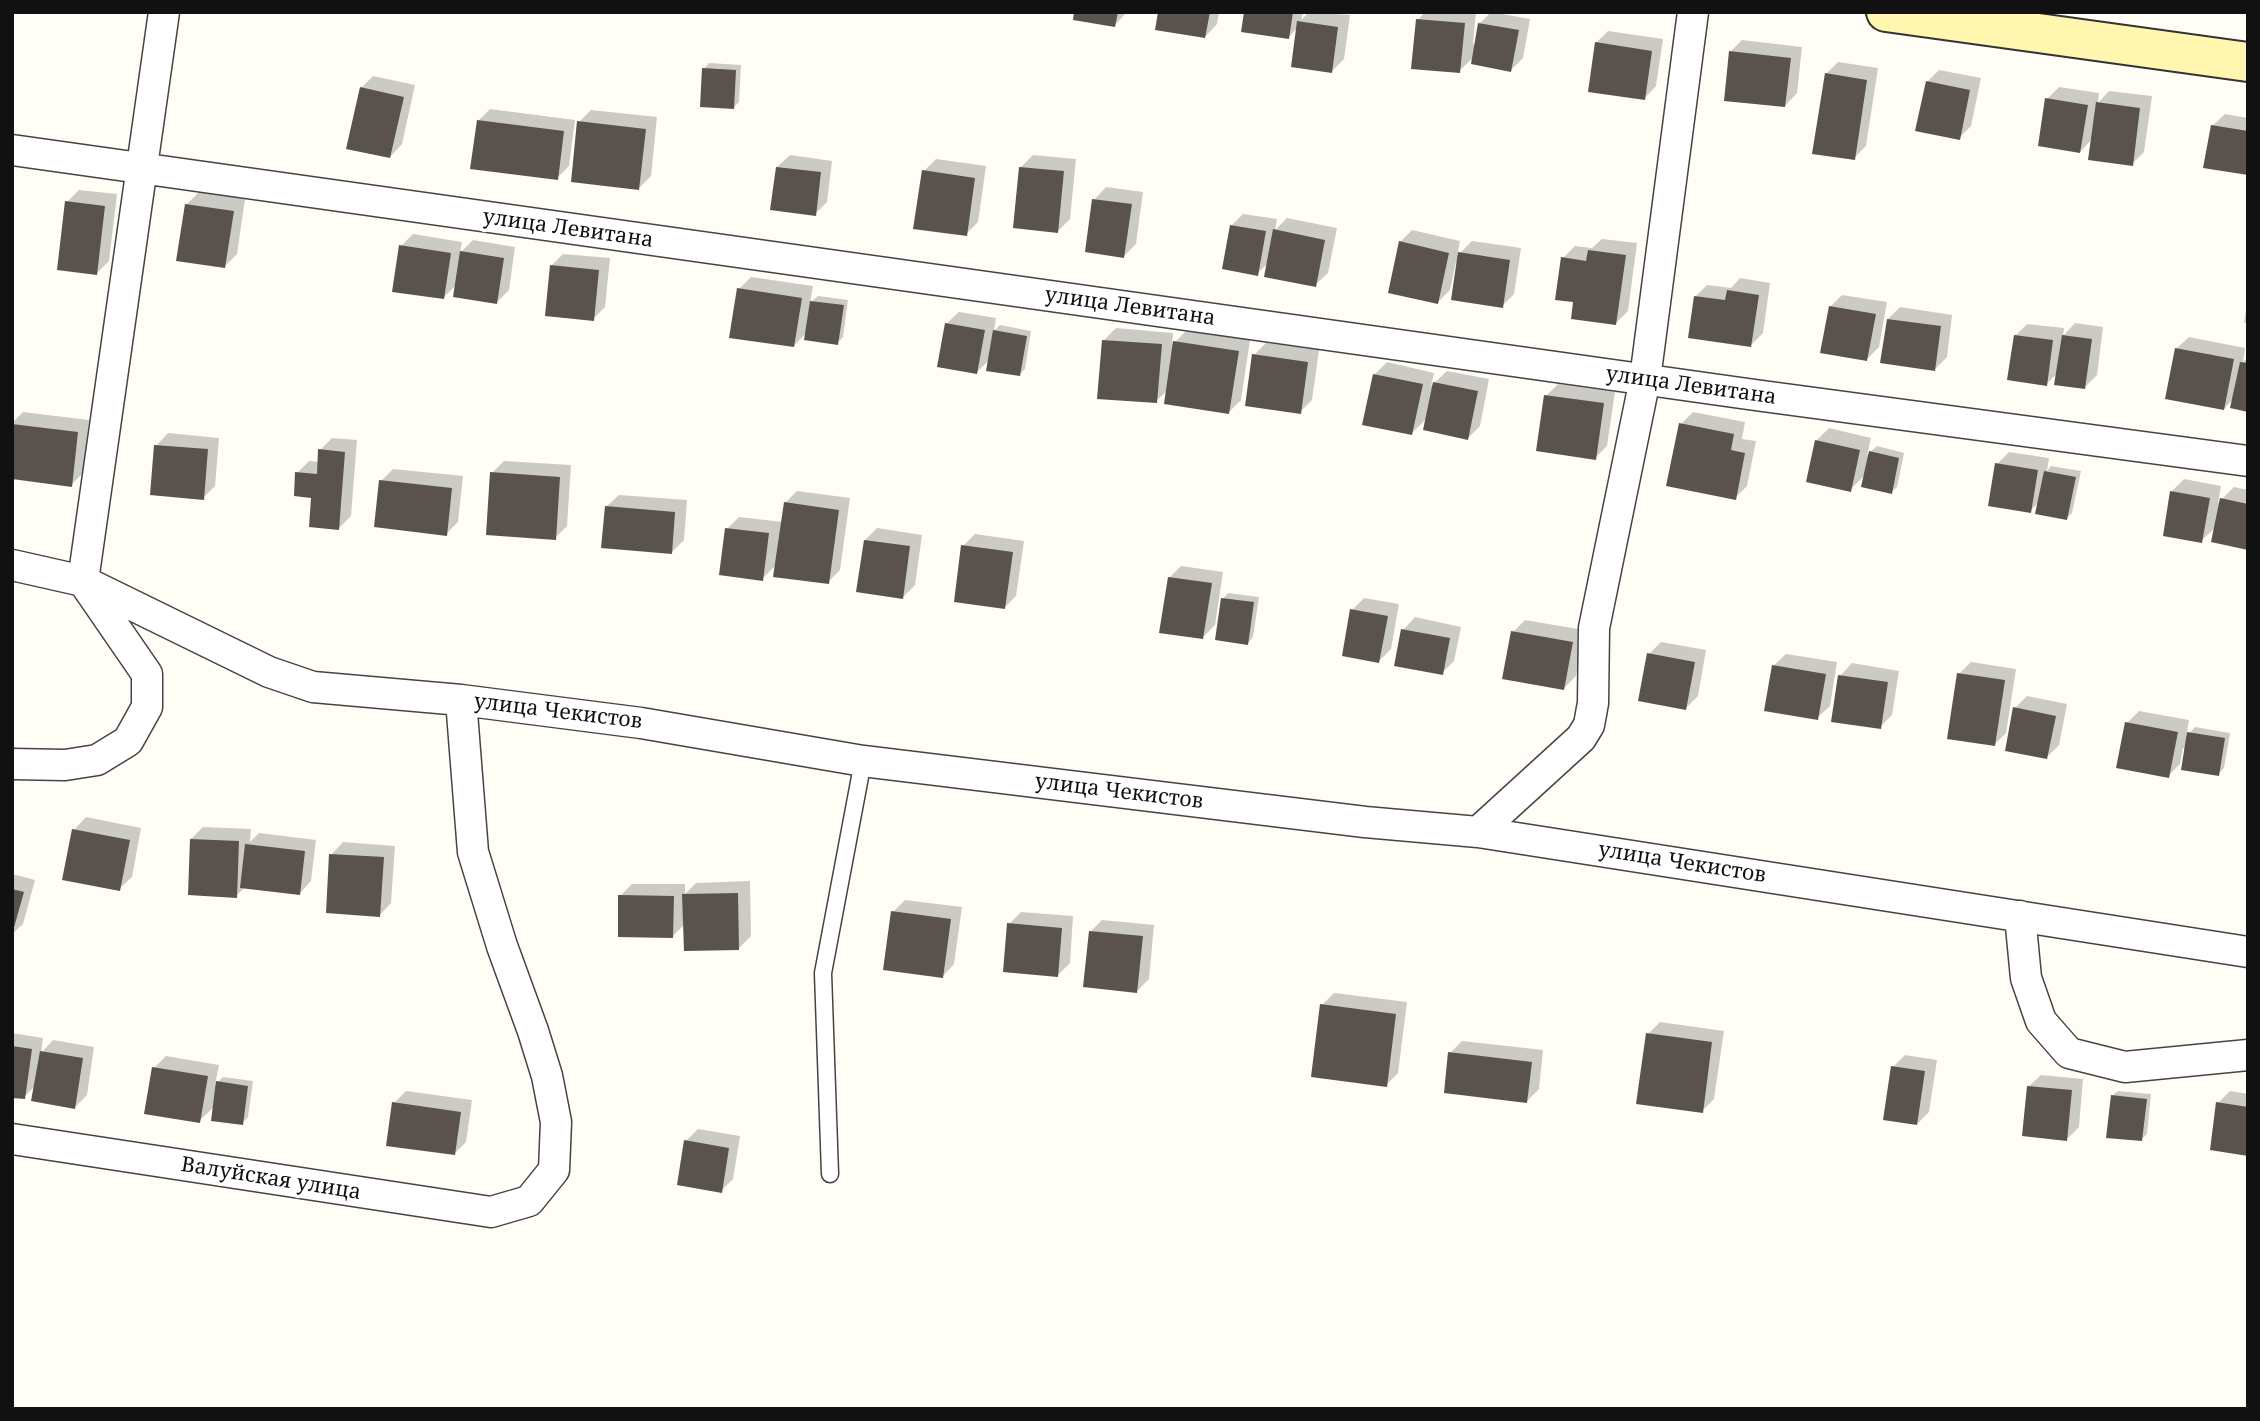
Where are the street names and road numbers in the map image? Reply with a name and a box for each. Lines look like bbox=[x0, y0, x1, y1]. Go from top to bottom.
street label: улица Левитана bbox=[481, 205, 655, 253]
street label: улица Левитана bbox=[1043, 283, 1217, 331]
street label: улица Левитана bbox=[1604, 362, 1778, 410]
street label: улица Чекистов bbox=[472, 689, 644, 735]
street label: улица Чекистов bbox=[1033, 769, 1205, 815]
street label: улица Чекистов bbox=[1596, 837, 1768, 889]
street label: Валуйская улица bbox=[179, 1152, 363, 1206]

